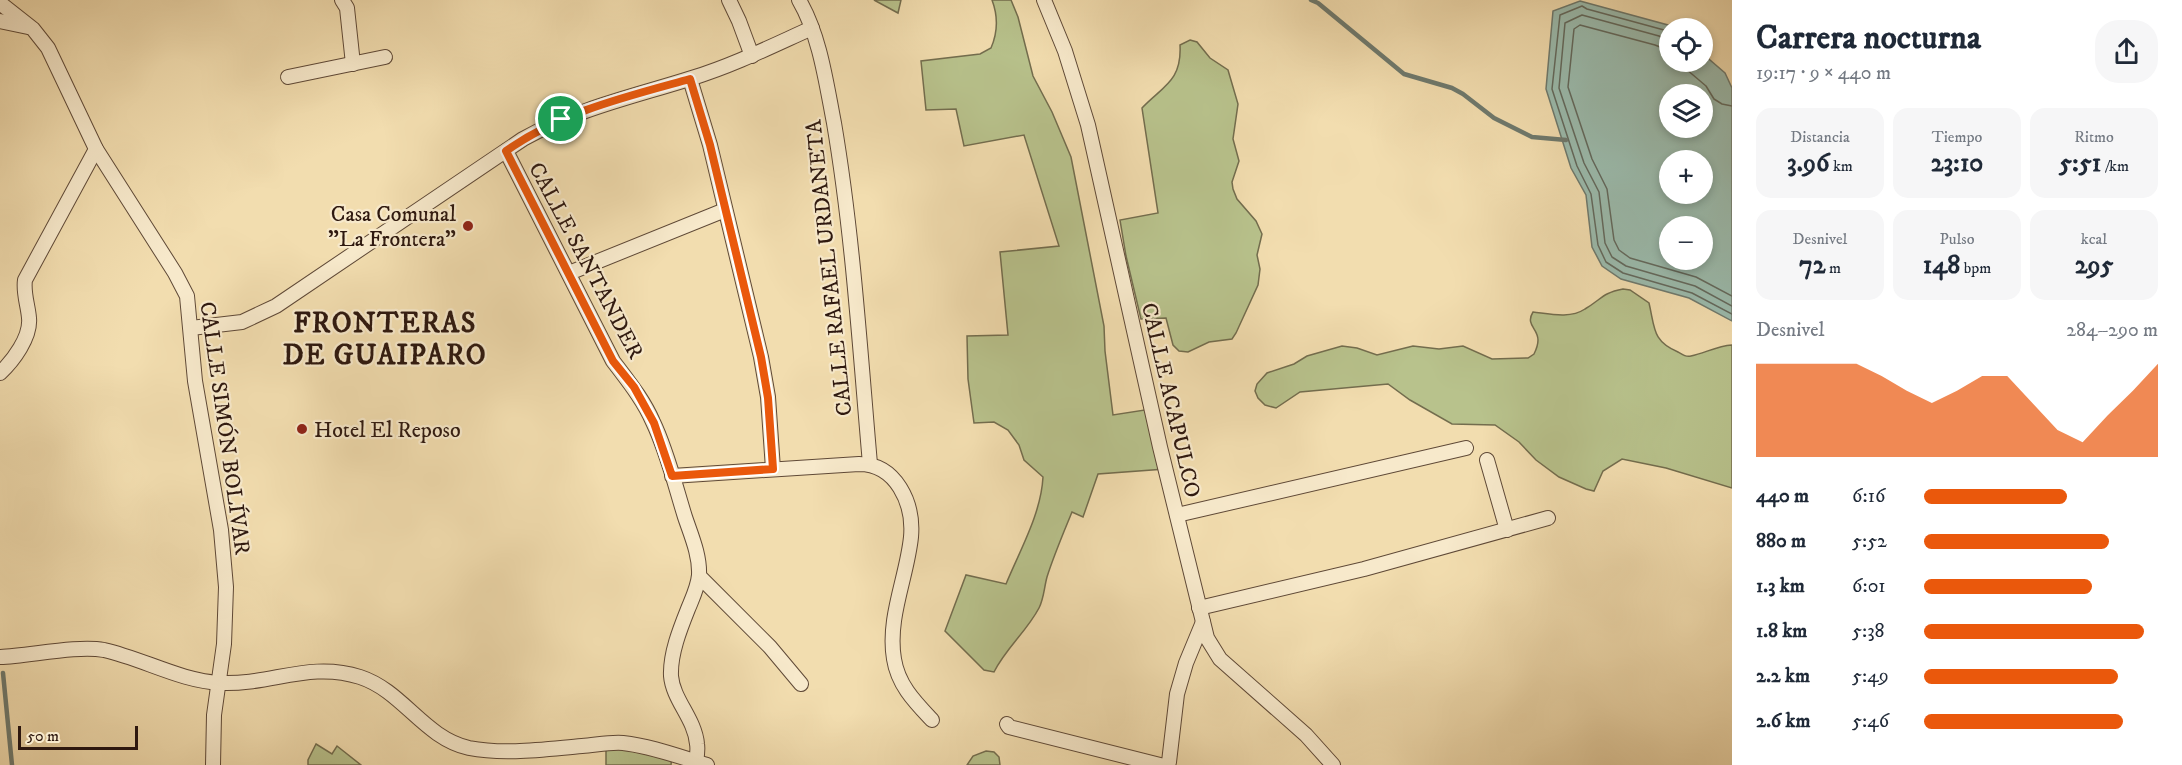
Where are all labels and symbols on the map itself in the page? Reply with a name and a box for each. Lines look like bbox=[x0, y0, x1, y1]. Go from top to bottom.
pin bbox=[535, 93, 586, 144]
street label: CALLE RAFAEL URDANETA bbox=[800, 117, 858, 417]
street label: CALLE SANTANDER bbox=[522, 158, 649, 364]
place label: Casa Comunal "La Frontera" bbox=[328, 201, 456, 253]
marker: Casa Comunal "La Frontera" bbox=[461, 219, 475, 233]
street label: CALLE SIMÓN BOLÍVAR bbox=[193, 300, 257, 557]
street label: CALLE ACAPULCO bbox=[1135, 300, 1206, 500]
district label: FRONTERAS DE GUAIPARO bbox=[283, 306, 487, 373]
place label: Hotel El Reposo bbox=[314, 417, 461, 444]
marker: Hotel El Reposo bbox=[295, 422, 309, 436]
scale bar bbox=[18, 723, 138, 750]

